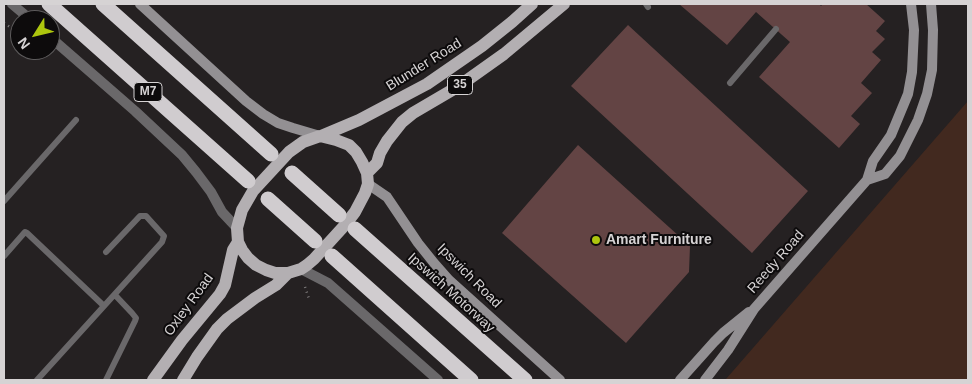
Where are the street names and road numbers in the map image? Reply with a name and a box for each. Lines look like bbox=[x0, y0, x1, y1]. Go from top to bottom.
street label: Blunder Road bbox=[383, 35, 465, 95]
road number: 35 bbox=[448, 76, 472, 94]
road number: M7 bbox=[134, 82, 162, 101]
street label: Reedy Road bbox=[744, 227, 808, 297]
street label: Ipswich Road bbox=[433, 240, 505, 312]
street label: Ipswich Motorway bbox=[404, 250, 498, 336]
street label: Oxley Road bbox=[161, 270, 217, 340]

